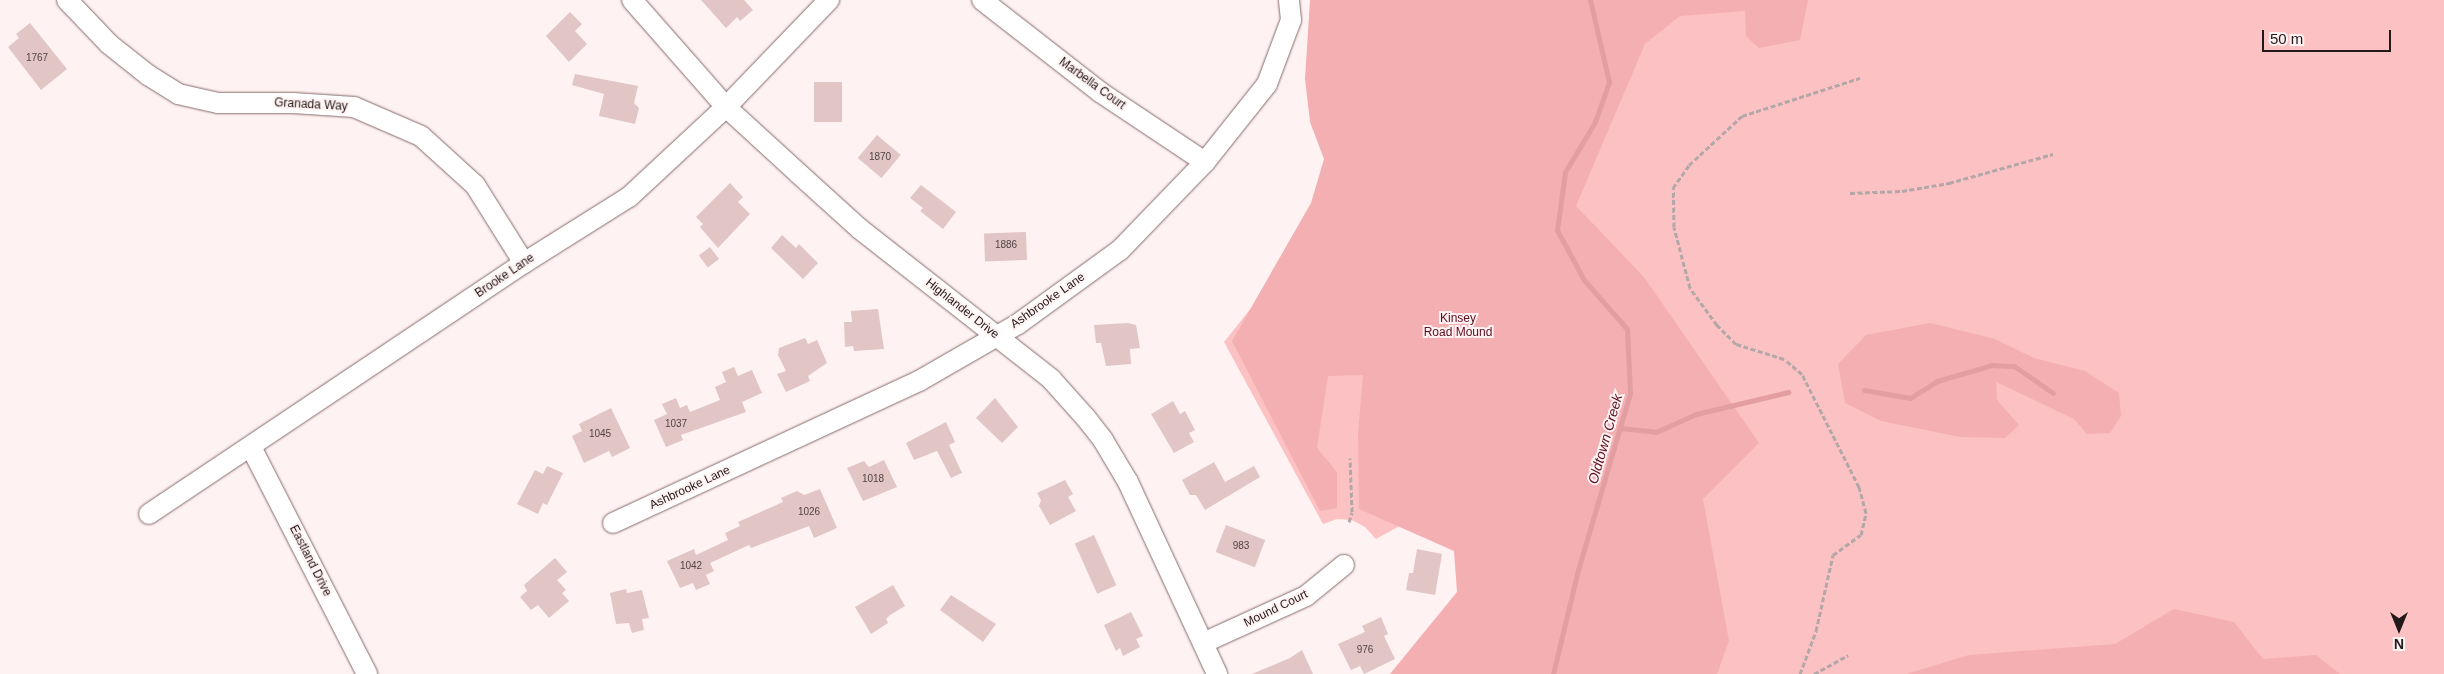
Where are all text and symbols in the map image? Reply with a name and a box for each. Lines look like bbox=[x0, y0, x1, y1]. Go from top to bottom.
scale bar bbox=[2264, 20, 2393, 52]
text: 50 m bbox=[2270, 30, 2303, 47]
house number: 1767 bbox=[26, 52, 48, 64]
street label: Marbella Court bbox=[1056, 55, 1128, 113]
street label: Granada Way bbox=[274, 96, 348, 114]
house number: 1870 bbox=[869, 151, 891, 163]
house number: 1886 bbox=[995, 239, 1017, 251]
street label: Brooke Lane bbox=[473, 251, 537, 301]
street label: Ashbrooke Lane bbox=[1008, 270, 1088, 332]
street label: Highlander Drive bbox=[922, 276, 1002, 342]
park label: Kinsey Road Mound bbox=[1424, 312, 1492, 340]
water label: Oldtown Creek bbox=[1584, 392, 1626, 486]
house number: 1037 bbox=[665, 418, 687, 430]
house number: 1045 bbox=[589, 428, 611, 440]
street label: Ashbrooke Lane bbox=[647, 463, 733, 513]
house number: 1018 bbox=[862, 473, 884, 485]
house number: 1026 bbox=[798, 506, 820, 518]
street label: Eastland Drive bbox=[286, 523, 334, 599]
house number: 983 bbox=[1233, 540, 1249, 552]
house number: 1042 bbox=[680, 560, 702, 572]
street label: Mound Court bbox=[1242, 587, 1310, 631]
north arrow bbox=[2374, 604, 2424, 654]
text: N bbox=[2394, 636, 2404, 652]
house number: 976 bbox=[1357, 644, 1373, 656]

